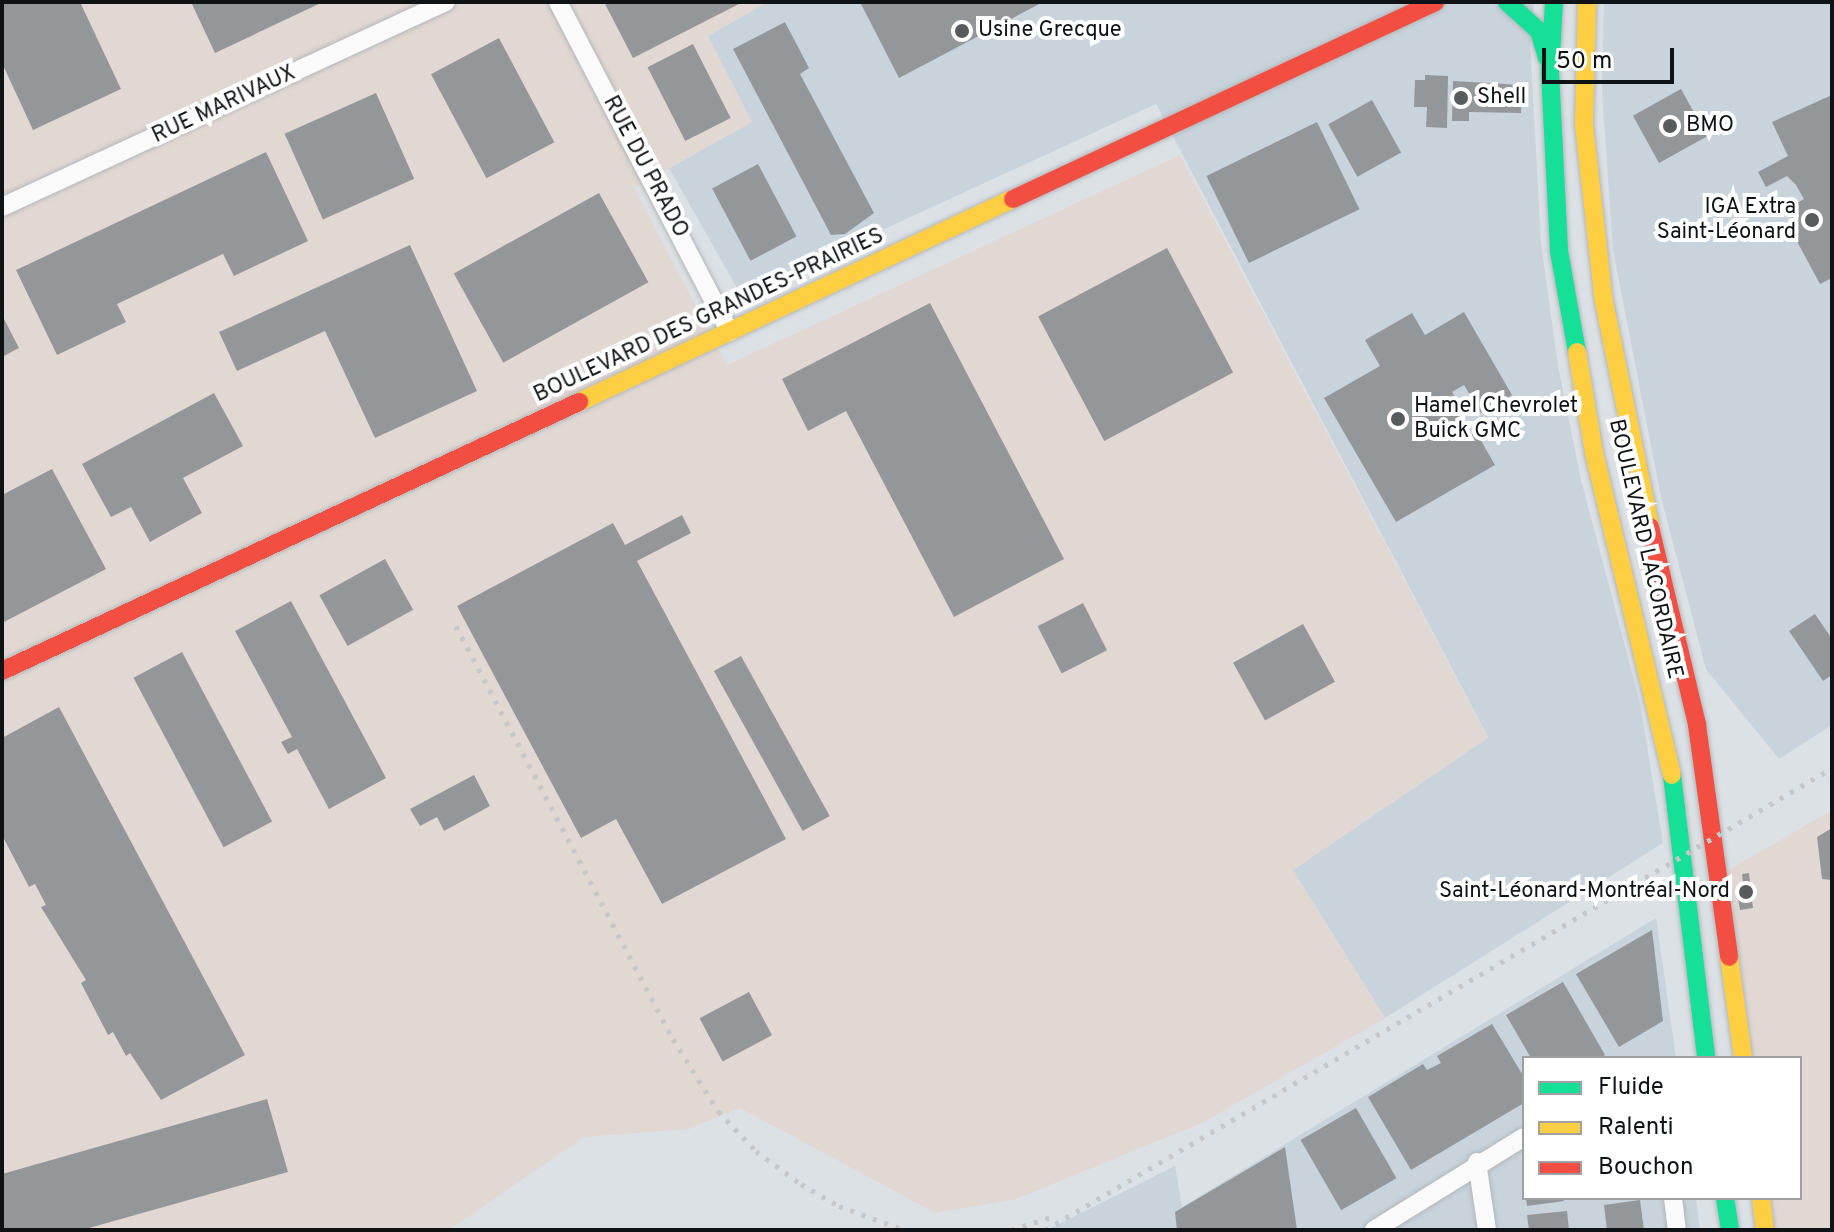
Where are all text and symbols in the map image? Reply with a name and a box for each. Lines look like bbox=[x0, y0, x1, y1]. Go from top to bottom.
place label: Usine Grecque bbox=[978, 18, 1122, 44]
marker: Usine Grecque bbox=[953, 22, 971, 40]
scale bar bbox=[1546, 32, 1678, 82]
text: 50 m bbox=[1556, 47, 1612, 77]
street label: RUE MARIVAUX bbox=[148, 60, 300, 150]
place label: Shell bbox=[1477, 85, 1526, 111]
marker: Shell bbox=[1452, 89, 1470, 107]
street label: RUE DU PRADO bbox=[597, 92, 693, 242]
place label: BMO bbox=[1686, 113, 1734, 139]
marker: BMO bbox=[1661, 117, 1679, 135]
place label: IGA Extra Saint-Léonard bbox=[1657, 194, 1796, 246]
marker: IGA Extra Saint-Léonard bbox=[1803, 211, 1821, 229]
street label: BOULEVARD DES GRANDES-PRAIRIES bbox=[530, 223, 888, 409]
place label: Hamel Chevrolet Buick GMC bbox=[1414, 393, 1578, 444]
marker: Hamel Chevrolet Buick GMC bbox=[1389, 410, 1407, 428]
street label: BOULEVARD LACORDAIRE bbox=[1602, 416, 1688, 682]
place label: Saint-Léonard-Montréal-Nord bbox=[1439, 879, 1730, 905]
marker: Saint-Léonard-Montréal-Nord bbox=[1737, 883, 1755, 901]
legend bbox=[1522, 1056, 1802, 1200]
text: Fluide bbox=[1598, 1073, 1664, 1103]
text: Ralenti bbox=[1598, 1113, 1674, 1143]
text: Bouchon bbox=[1598, 1153, 1693, 1183]

